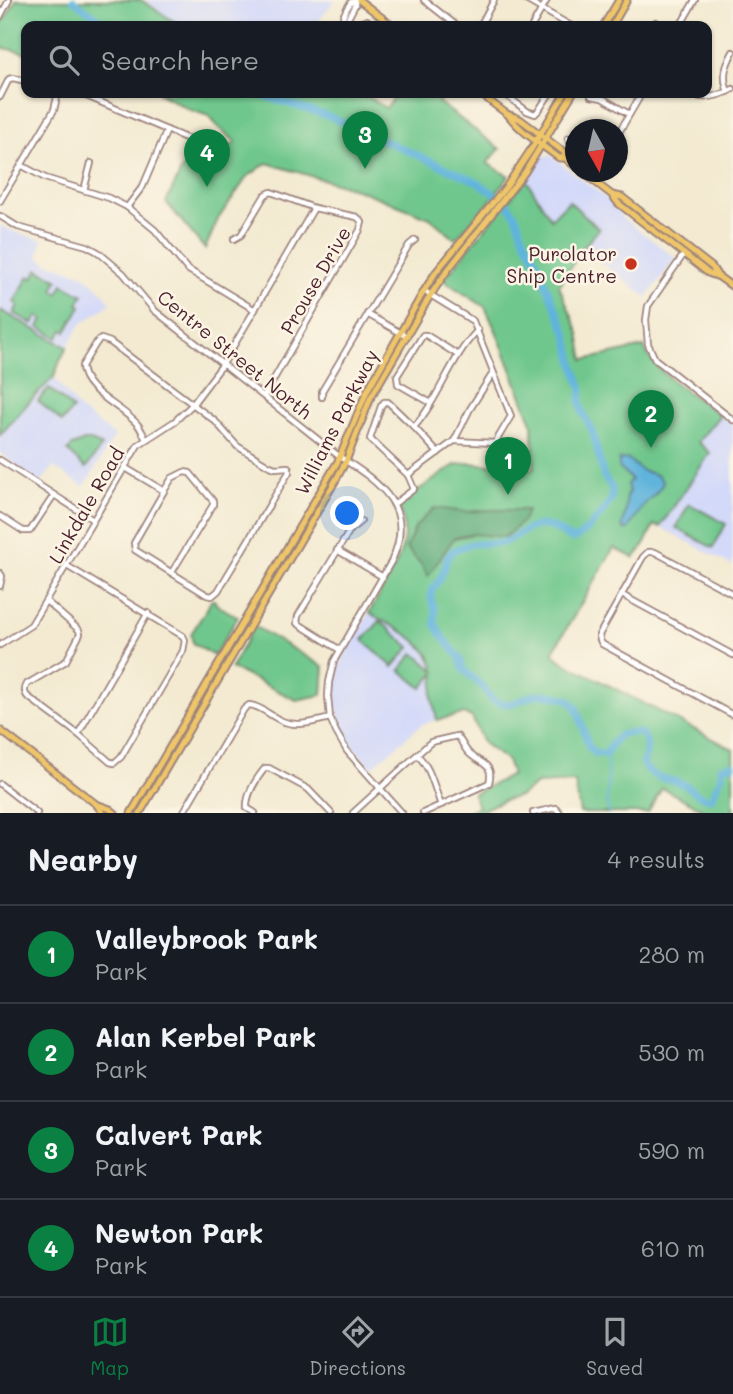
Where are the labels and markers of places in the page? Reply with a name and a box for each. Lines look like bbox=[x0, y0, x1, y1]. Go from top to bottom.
pin: 3 bbox=[342, 111, 388, 169]
pin: 4 bbox=[184, 129, 230, 187]
place label: Purolator Ship Centre bbox=[506, 241, 617, 288]
marker: Purolator Ship Centre bbox=[623, 256, 639, 272]
pin: 2 bbox=[628, 390, 674, 448]
pin: 1 bbox=[485, 437, 531, 495]

